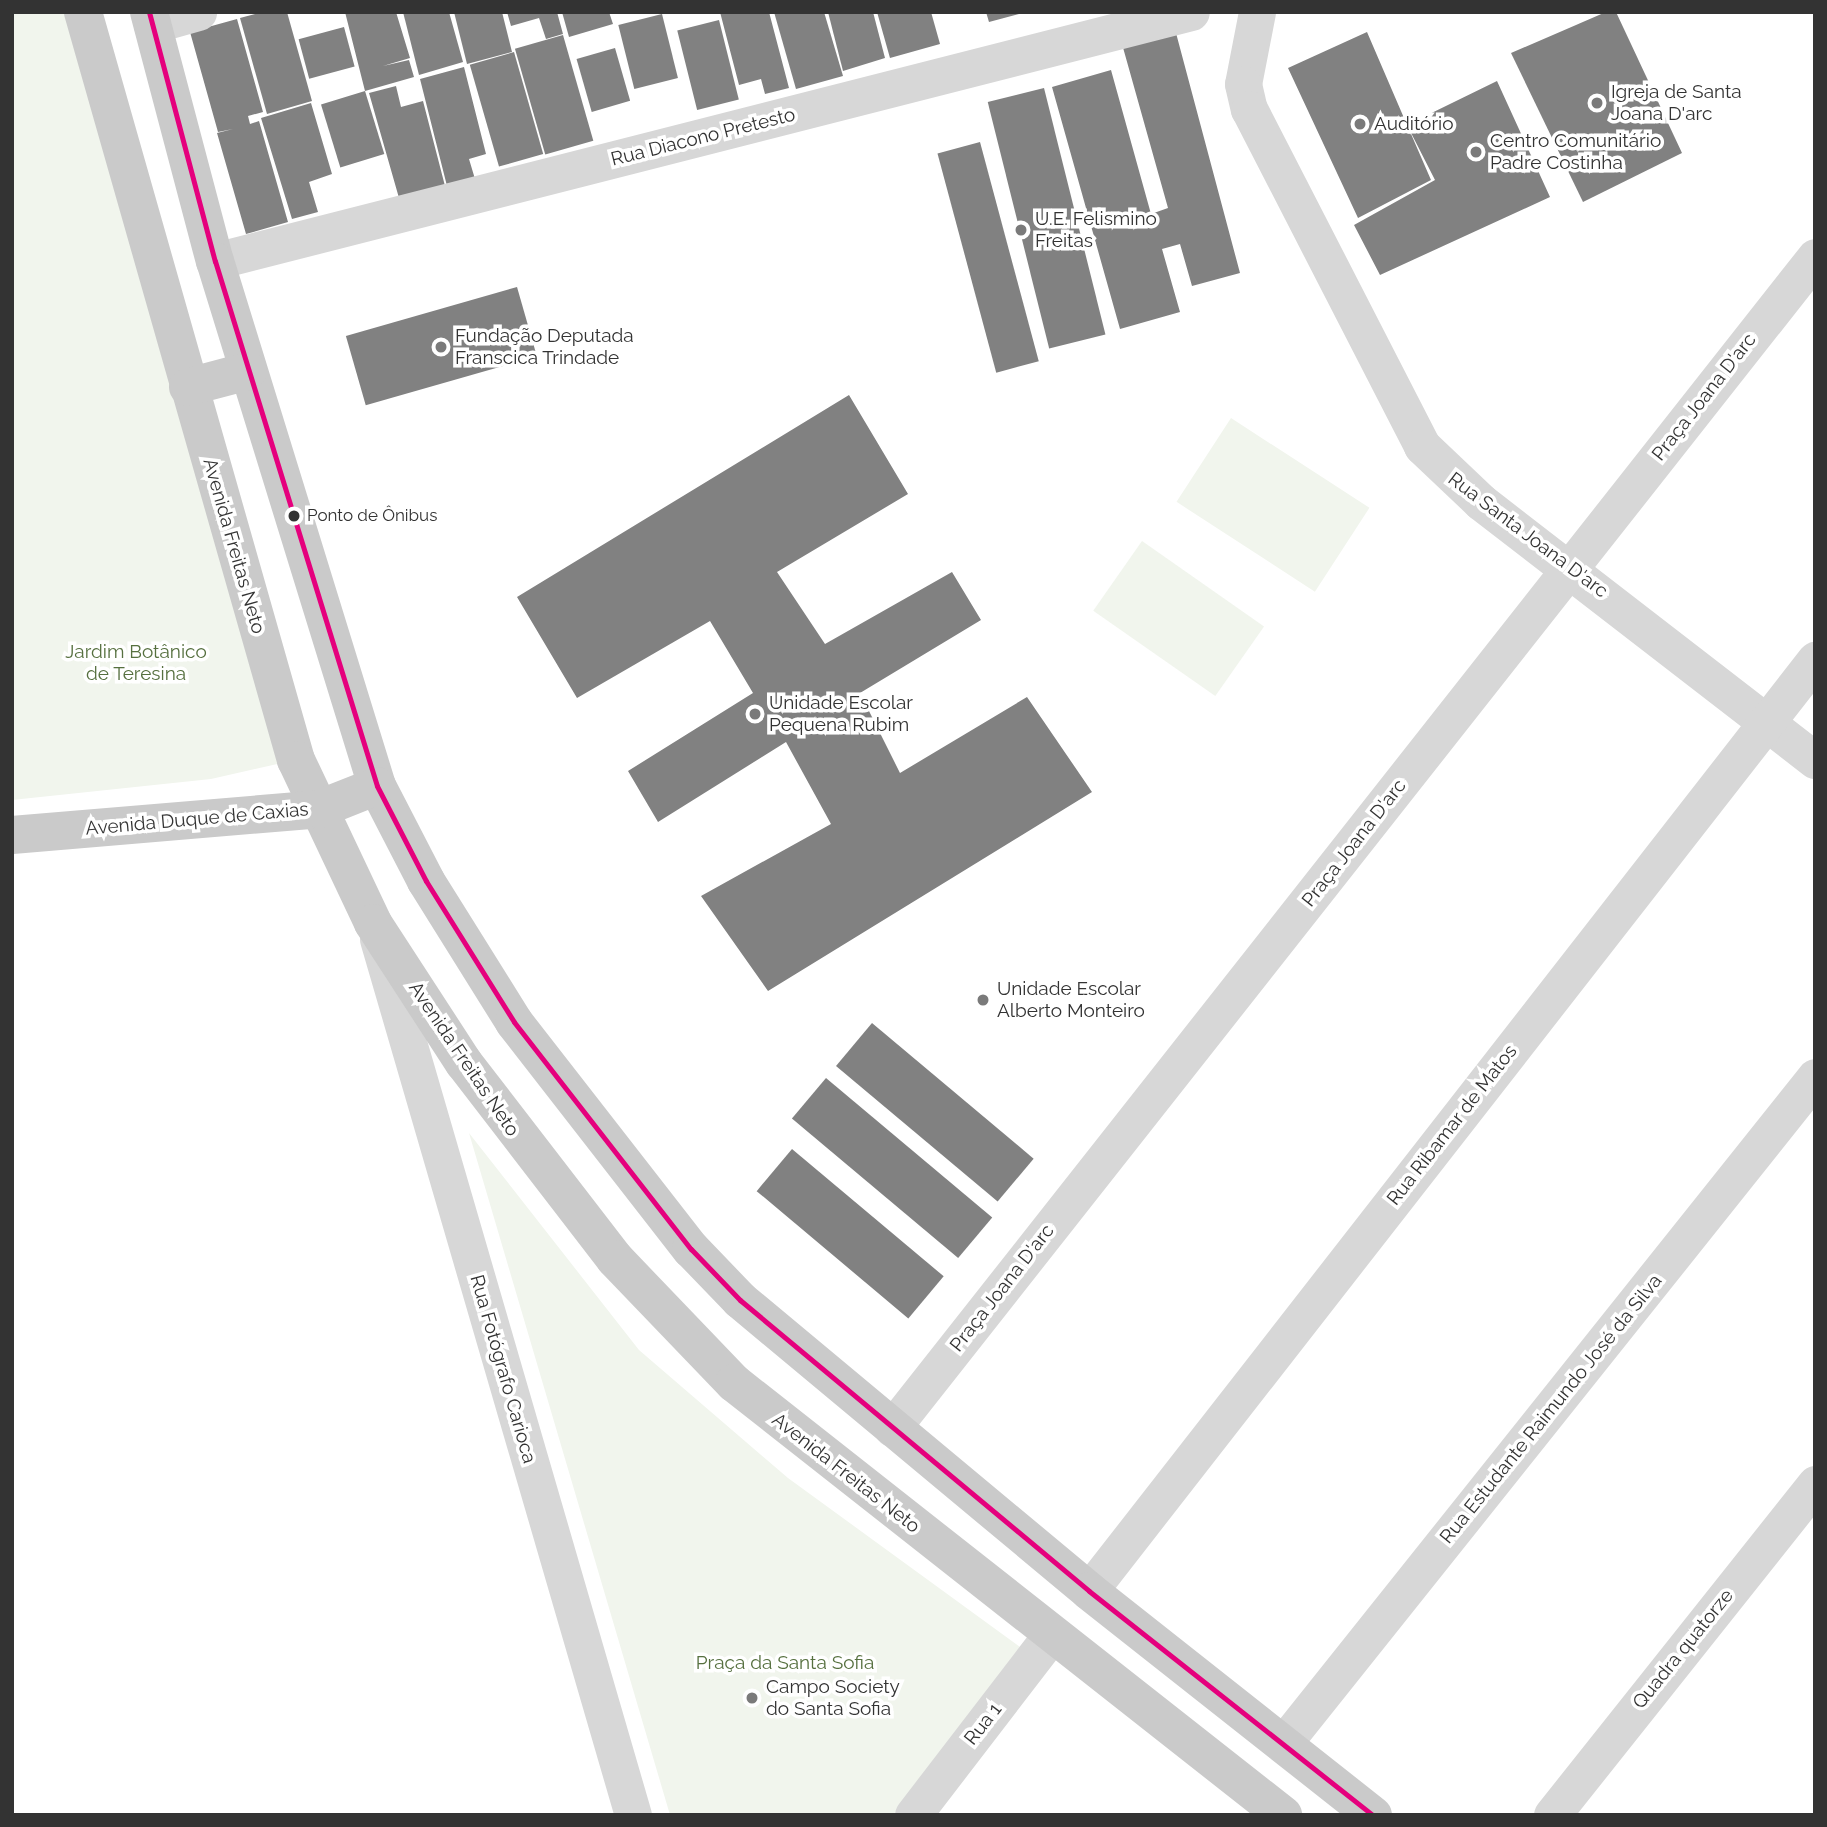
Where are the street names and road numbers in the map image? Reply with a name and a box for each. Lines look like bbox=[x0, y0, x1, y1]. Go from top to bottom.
street label: Rua Diacono Pretesto bbox=[609, 103, 797, 171]
street label: Praça Joana D'arc bbox=[1647, 329, 1761, 465]
street label: Avenida Freitas Neto bbox=[198, 456, 270, 636]
street label: Rua Santa Joana D'arc bbox=[1443, 467, 1613, 603]
street label: Praça Joana D'arc bbox=[1297, 775, 1411, 911]
street label: Avenida Duque de Caxias bbox=[85, 798, 309, 840]
street label: Avenida Freitas Neto bbox=[404, 977, 524, 1141]
street label: Rua Ribamar de Matos bbox=[1382, 1040, 1522, 1210]
street label: Praça Joana D'arc bbox=[945, 1220, 1059, 1356]
street label: Rua Estudante Raimundo José da Silva bbox=[1435, 1270, 1667, 1548]
street label: Rua Fotógrafo Carioca bbox=[465, 1272, 541, 1466]
street label: Avenida Freitas Neto bbox=[768, 1408, 924, 1538]
street label: Quadra quatorze bbox=[1628, 1585, 1738, 1713]
street label: Rua 1 bbox=[960, 1699, 1006, 1749]

